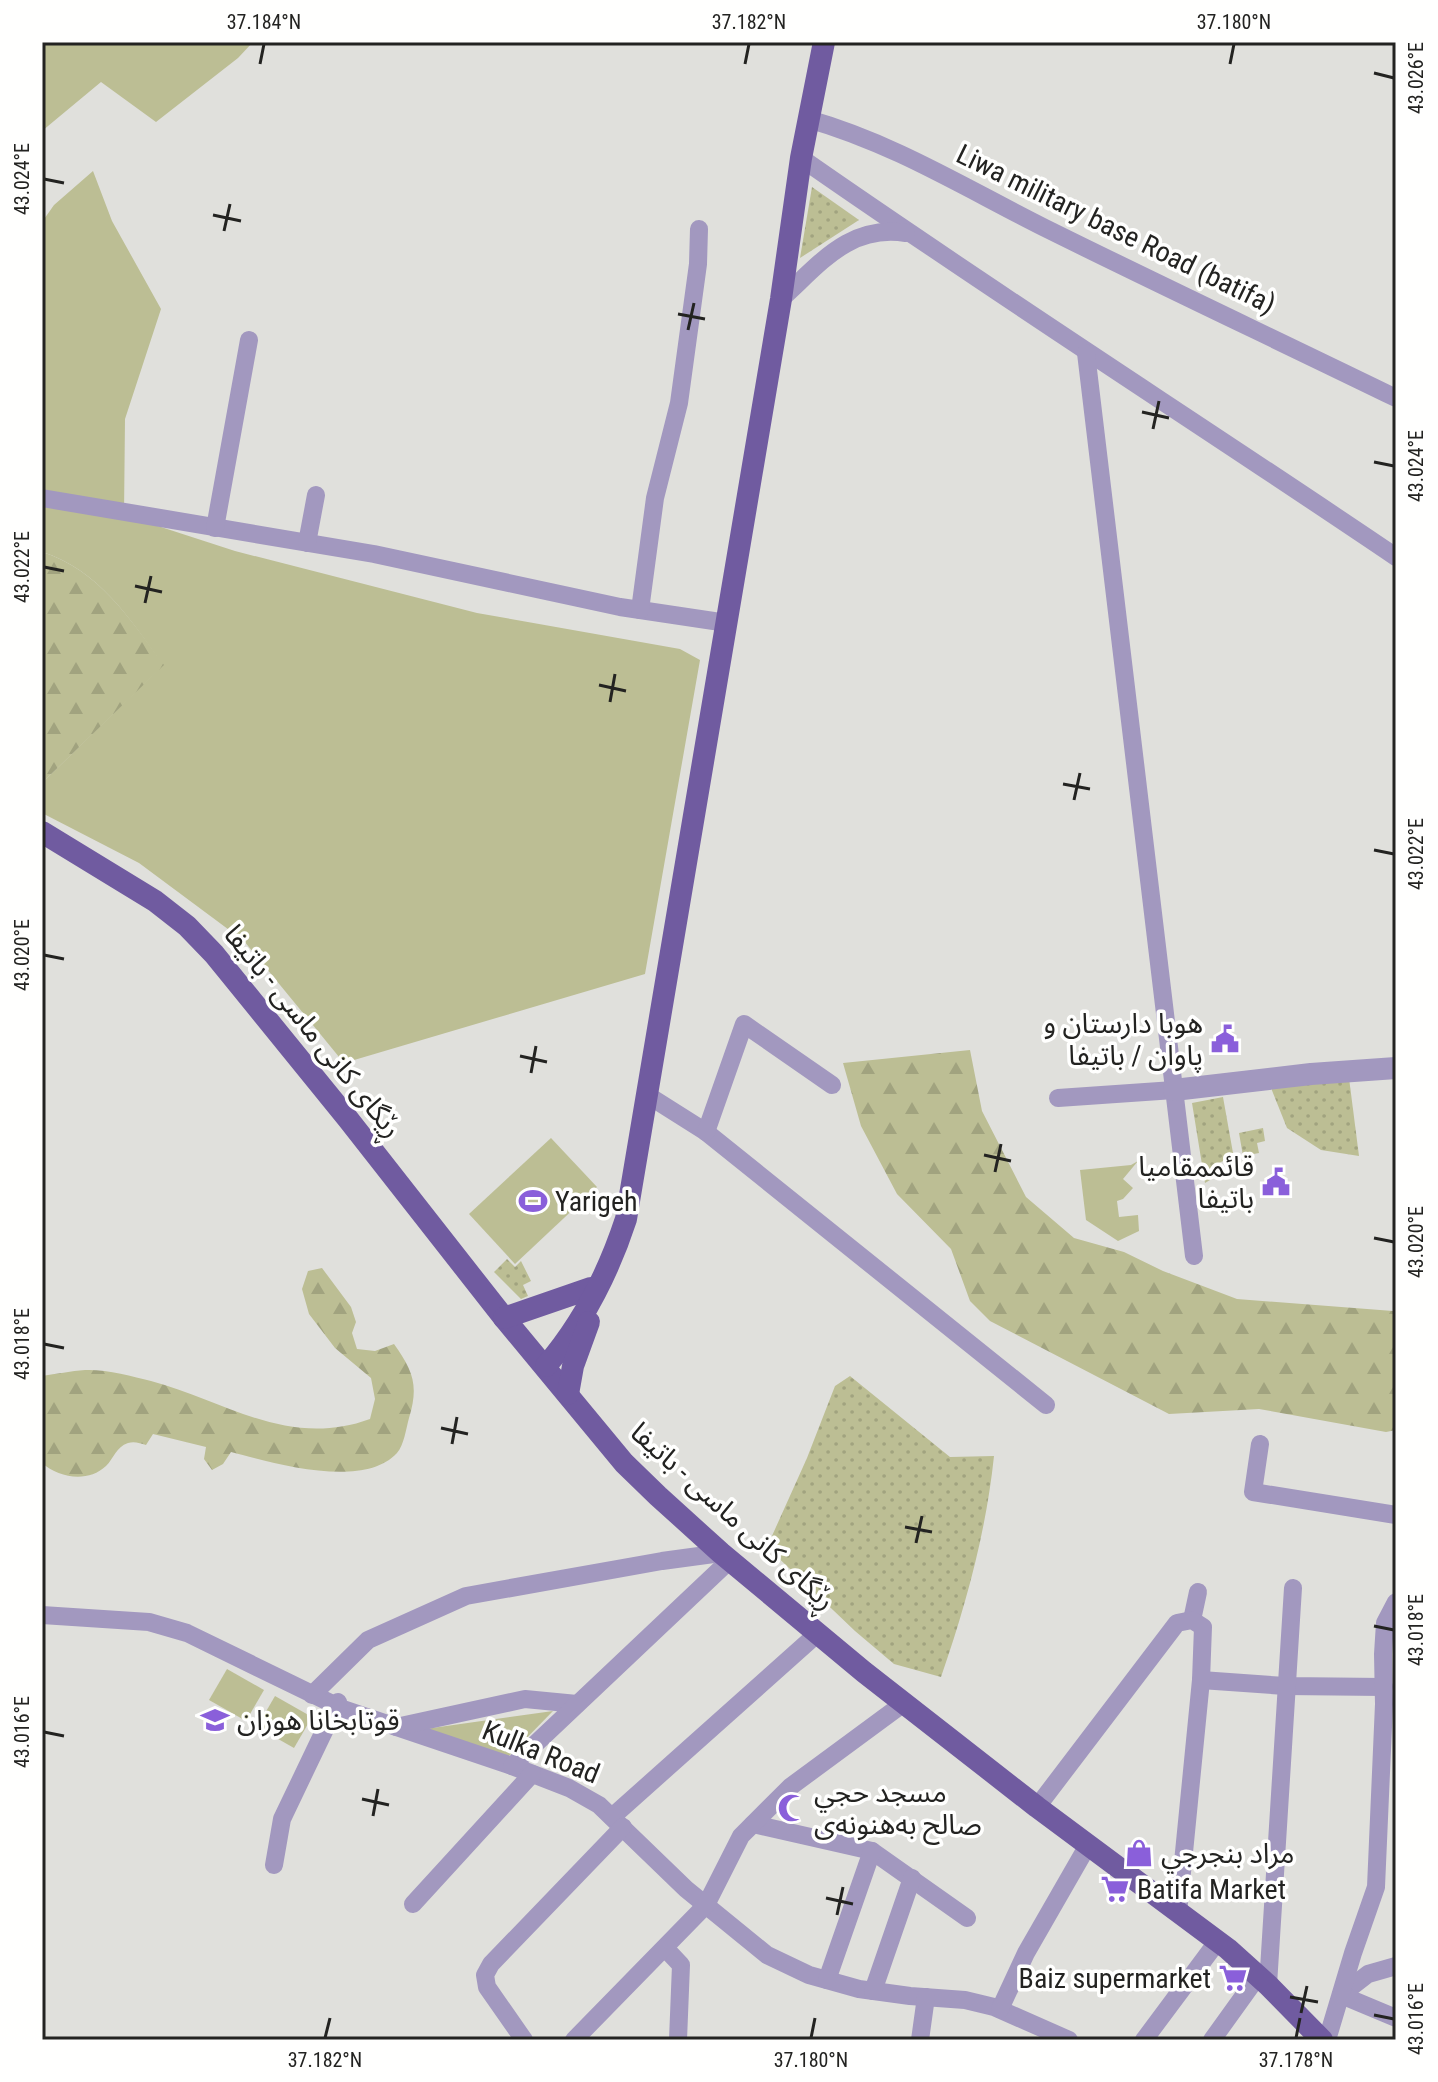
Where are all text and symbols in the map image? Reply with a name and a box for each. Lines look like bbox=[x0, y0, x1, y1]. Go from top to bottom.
text: 37.184°N bbox=[227, 10, 301, 34]
text: 37.182°N bbox=[712, 10, 786, 34]
text: 37.180°N bbox=[1197, 10, 1271, 34]
text: 43.026°E bbox=[1404, 42, 1428, 114]
street label: Liwa military base Road (batifa) bbox=[951, 137, 1281, 321]
text: 43.024°E bbox=[10, 143, 34, 215]
text: 43.024°E bbox=[1404, 430, 1428, 502]
text: 43.022°E bbox=[10, 531, 34, 603]
text: 43.022°E bbox=[1404, 818, 1428, 890]
street label: ڕێگای کانی ماسی - باتيفا bbox=[212, 918, 409, 1148]
text: 43.020°E bbox=[10, 919, 34, 991]
place label: هوبا دارستان و پاوان / باتيفا bbox=[1043, 1007, 1203, 1073]
public building icon: هوبا دارستان و پاوان / باتيفا bbox=[1210, 1024, 1240, 1054]
place label: قائممقاميا باتيفا bbox=[1138, 1150, 1254, 1215]
public building icon: قائممقاميا باتيفا bbox=[1261, 1167, 1291, 1197]
place label: Yarigeh bbox=[555, 1185, 638, 1218]
sports icon: Yarigeh bbox=[518, 1186, 548, 1216]
text: 43.020°E bbox=[1404, 1206, 1428, 1278]
text: 43.018°E bbox=[10, 1308, 34, 1380]
street label: ڕێگای کانی ماسی - باتيفا bbox=[619, 1415, 842, 1622]
text: 43.018°E bbox=[1404, 1594, 1428, 1666]
text: 43.016°E bbox=[10, 1696, 34, 1768]
place label: قوتابخانا هوزان bbox=[237, 1704, 400, 1737]
school or university icon: قوتابخانا هوزان bbox=[200, 1705, 230, 1735]
street label: Kulka Road bbox=[478, 1714, 604, 1790]
place label: مسجد حجي صالح بەھنونەی bbox=[814, 1776, 982, 1845]
mosque icon: مسجد حجي صالح بەھنونەی bbox=[777, 1793, 807, 1823]
place label: مراد بنجرجي bbox=[1161, 1837, 1295, 1874]
shop icon: مراد بنجرجي bbox=[1124, 1838, 1154, 1868]
place label: Batifa Market bbox=[1137, 1873, 1286, 1906]
supermarket icon: Batifa Market bbox=[1100, 1874, 1130, 1904]
place label: Baiz supermarket bbox=[1019, 1962, 1211, 1995]
supermarket icon: Baiz supermarket bbox=[1218, 1963, 1248, 1993]
text: 43.016°E bbox=[1404, 1983, 1428, 2055]
text: 37.182°N bbox=[288, 2048, 362, 2072]
text: 37.180°N bbox=[774, 2048, 848, 2072]
text: 37.178°N bbox=[1259, 2048, 1333, 2072]

